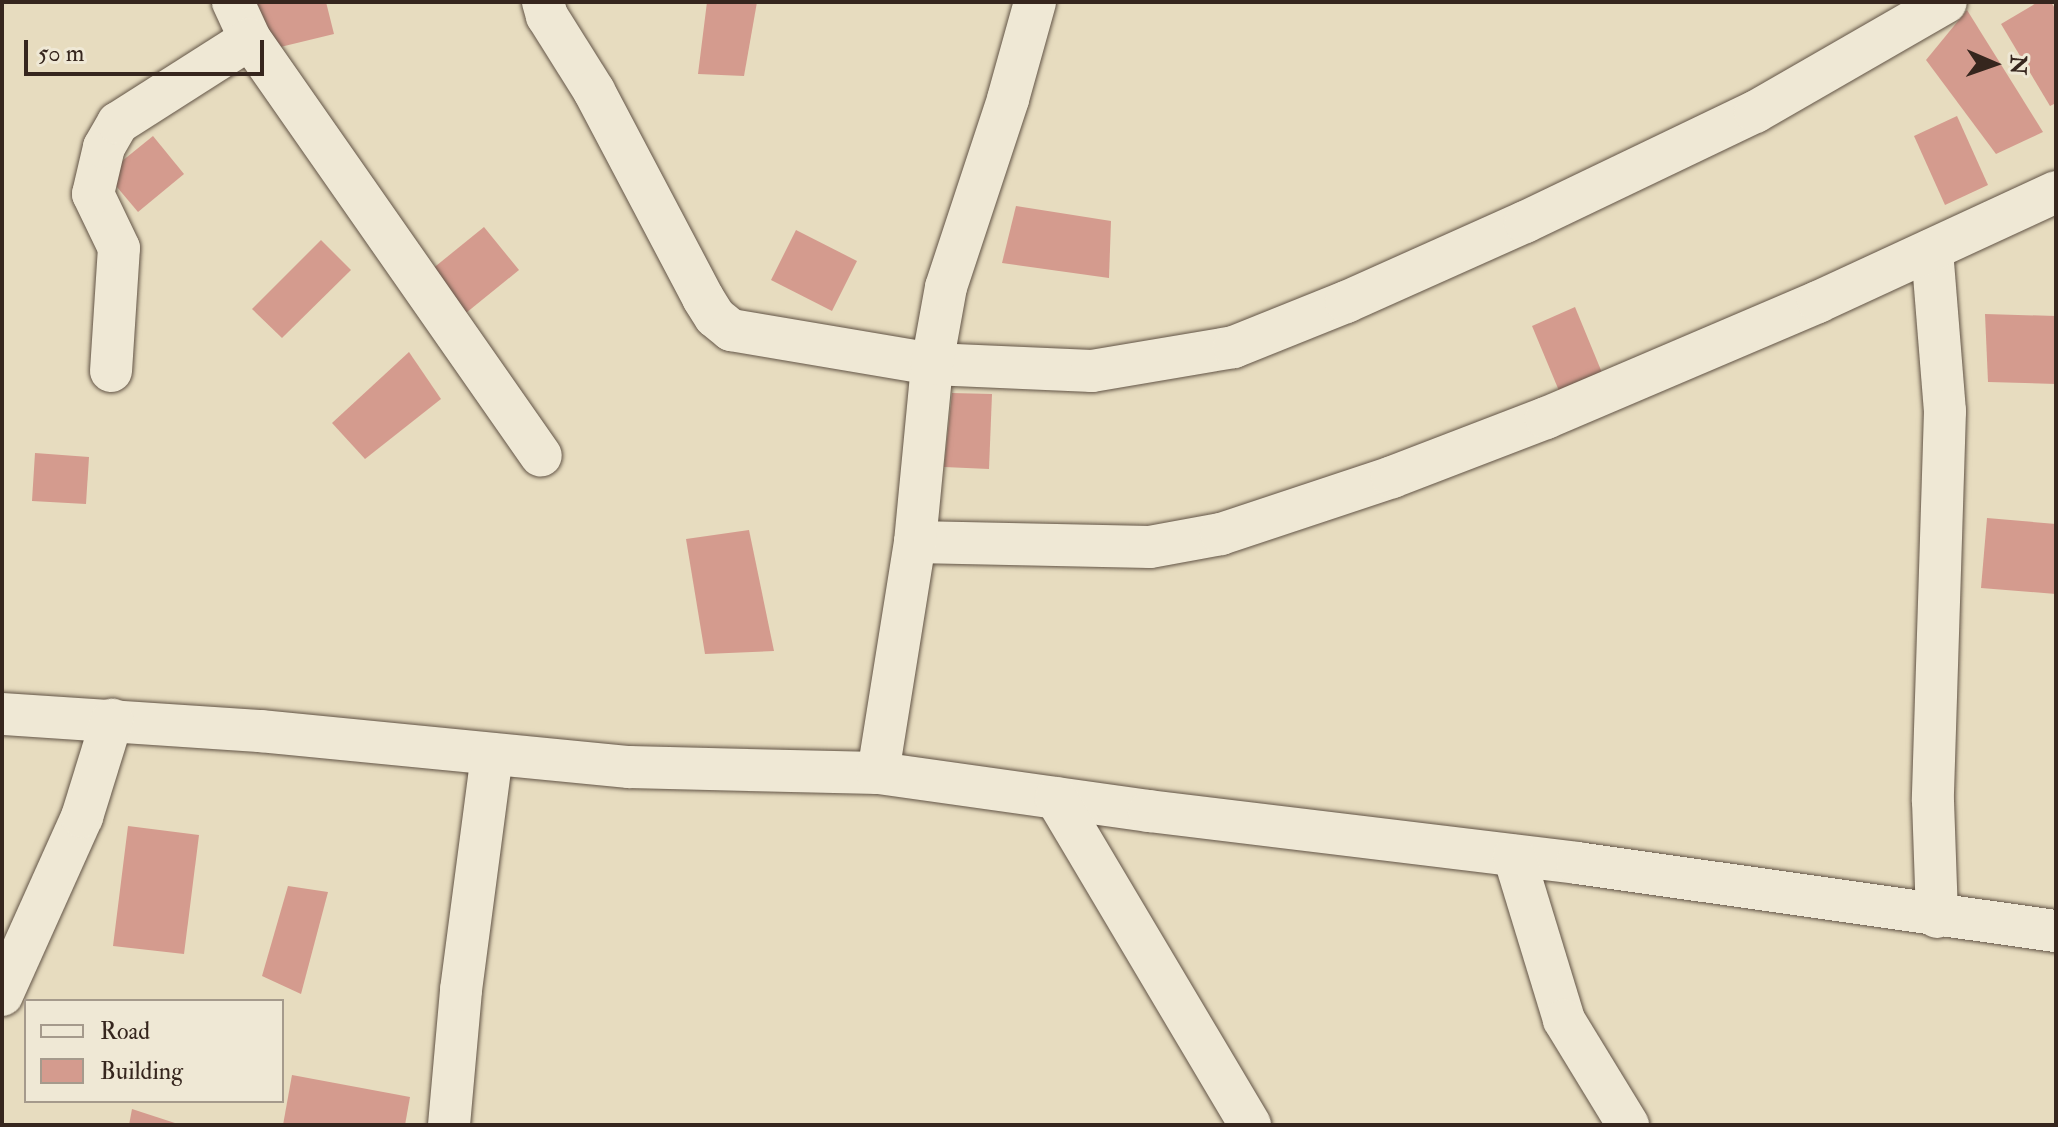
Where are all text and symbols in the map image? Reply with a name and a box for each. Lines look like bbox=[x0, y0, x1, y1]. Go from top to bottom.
scale bar bbox=[28, 24, 268, 74]
north arrow bbox=[1954, 24, 2034, 104]
text: 50 m bbox=[38, 38, 84, 69]
text: N bbox=[2004, 54, 2032, 75]
legend bbox=[24, 999, 284, 1103]
text: Road bbox=[100, 1016, 150, 1047]
text: Building bbox=[100, 1056, 183, 1087]

